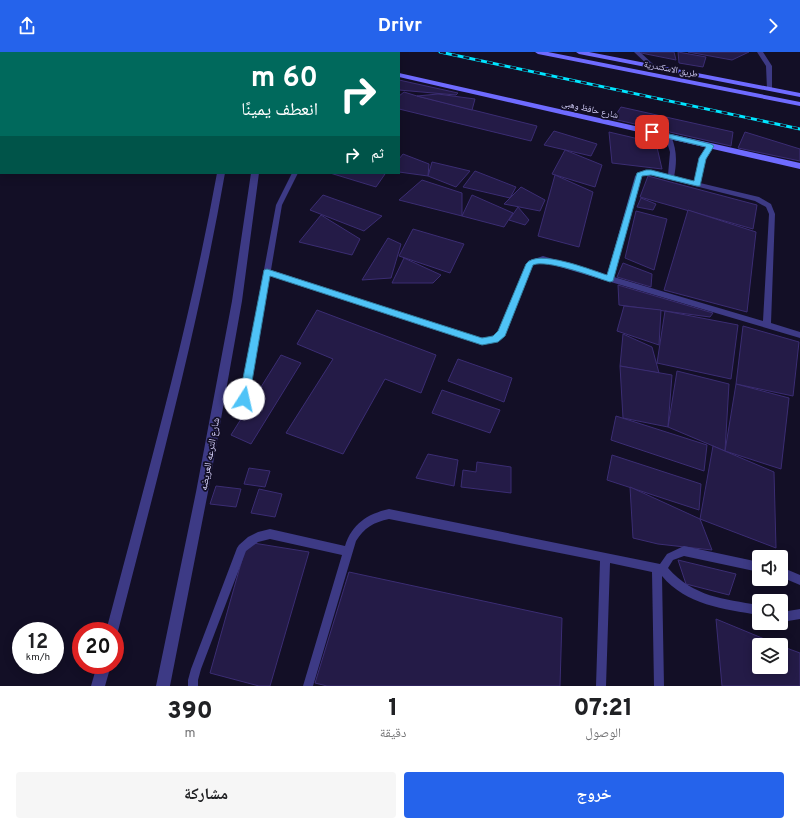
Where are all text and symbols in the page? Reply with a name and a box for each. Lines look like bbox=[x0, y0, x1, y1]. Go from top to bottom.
icon: share bbox=[16, 15, 38, 37]
text: Drivr bbox=[378, 15, 422, 38]
icon: forward bbox=[762, 15, 784, 37]
street label: طريق الاسكندرية bbox=[643, 59, 699, 80]
text: 60 m bbox=[251, 61, 318, 97]
icon: right bbox=[332, 68, 384, 120]
street label: شارع حافظ وهبى bbox=[561, 98, 619, 121]
text: انعطف يمينًا bbox=[241, 99, 318, 122]
pin bbox=[635, 115, 669, 149]
icon: arrive bbox=[641, 121, 663, 143]
icon: right bbox=[341, 144, 363, 166]
text: ثم bbox=[371, 145, 384, 164]
position arrow bbox=[223, 378, 265, 420]
street label: شارع الترعه العريضه bbox=[198, 416, 223, 492]
map controls bbox=[752, 550, 788, 674]
button: sound bbox=[752, 550, 788, 586]
button: search bbox=[752, 594, 788, 630]
speed limit sign: 20 bbox=[72, 622, 124, 674]
text: 12 bbox=[28, 630, 48, 656]
button: layers bbox=[752, 638, 788, 674]
text: km/h bbox=[26, 651, 50, 664]
text: 1 bbox=[388, 694, 398, 724]
text: 07:21 bbox=[573, 694, 633, 724]
text: 390 bbox=[167, 697, 213, 727]
text: m bbox=[184, 726, 195, 742]
text: دقيقة bbox=[380, 726, 406, 742]
text: الوصول bbox=[585, 726, 621, 742]
button: مشاركة bbox=[16, 772, 396, 818]
button: خروج bbox=[404, 772, 784, 818]

